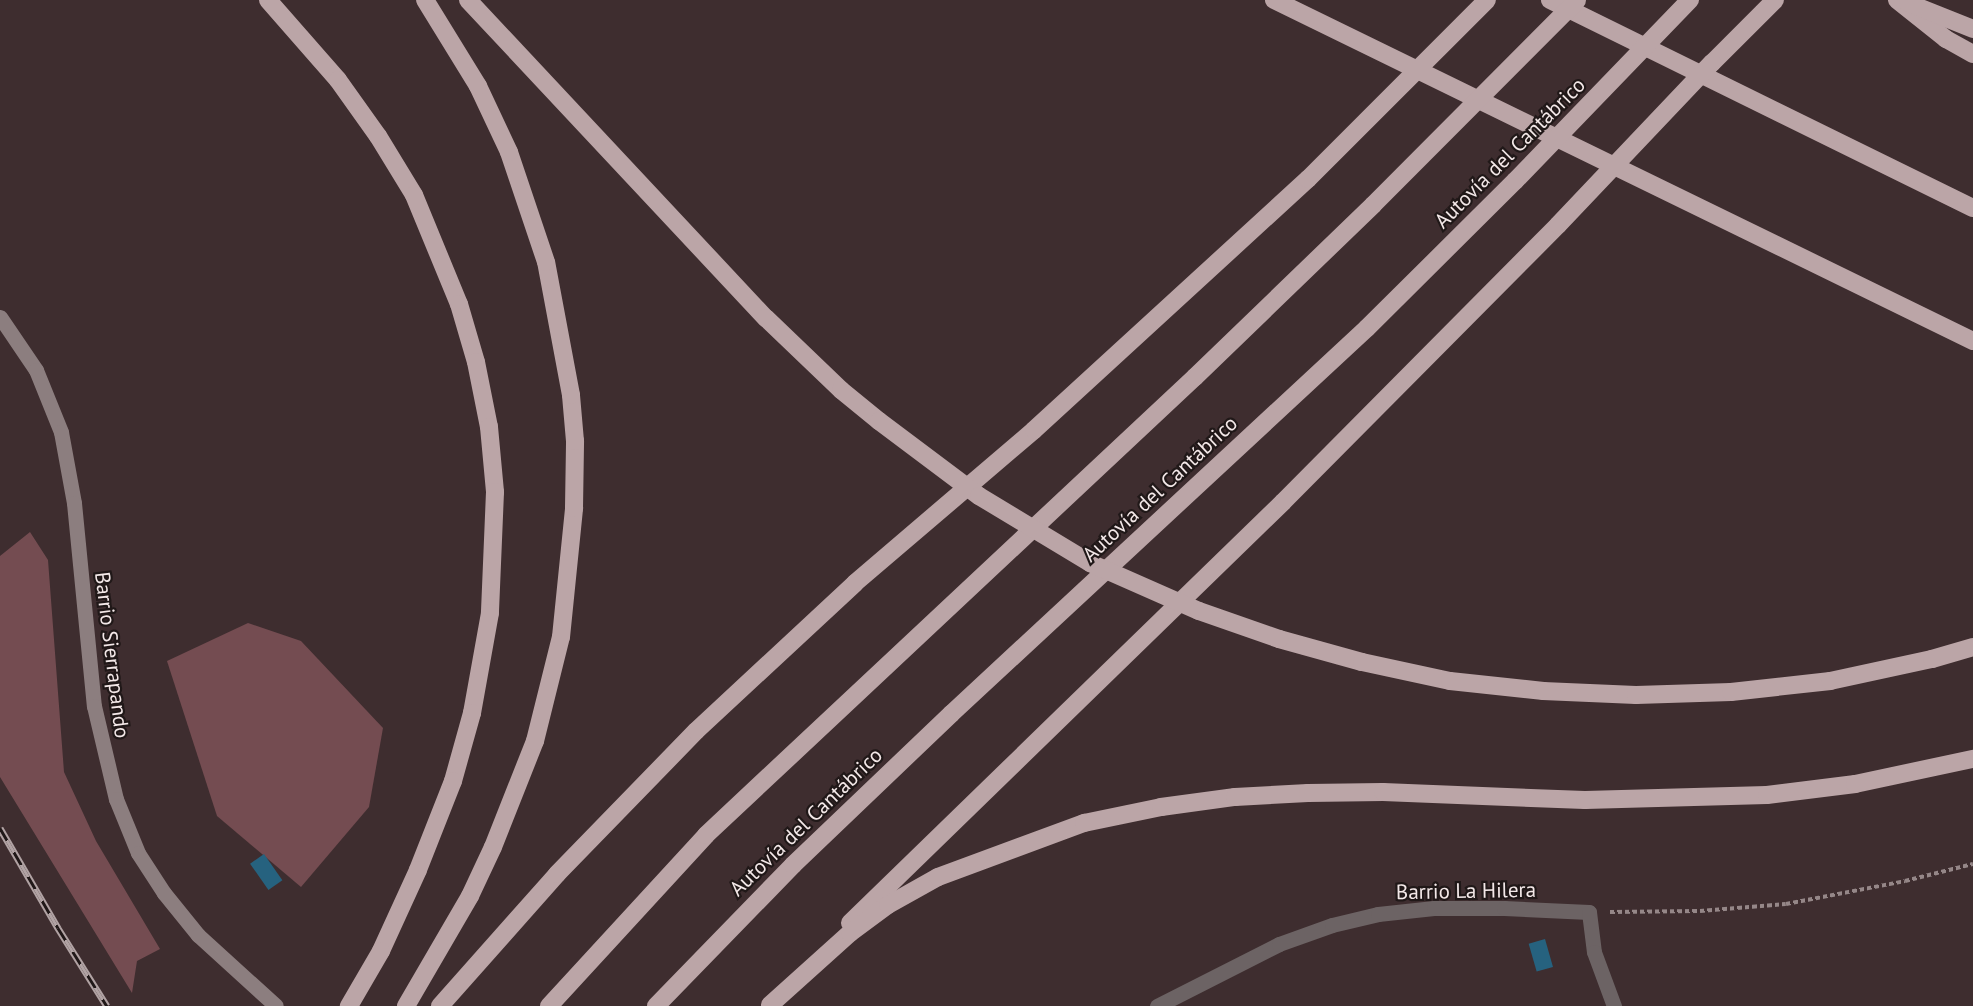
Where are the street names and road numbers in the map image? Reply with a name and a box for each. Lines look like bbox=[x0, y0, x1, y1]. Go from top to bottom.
street label: Autovía del Cantábrico bbox=[1430, 73, 1590, 233]
street label: Autovía del Cantábrico bbox=[1077, 411, 1243, 567]
street label: Barrio Sierrapando bbox=[89, 570, 135, 740]
street label: Autovía del Cantábrico bbox=[724, 743, 888, 901]
street label: Barrio La Hilera bbox=[1396, 877, 1536, 905]

